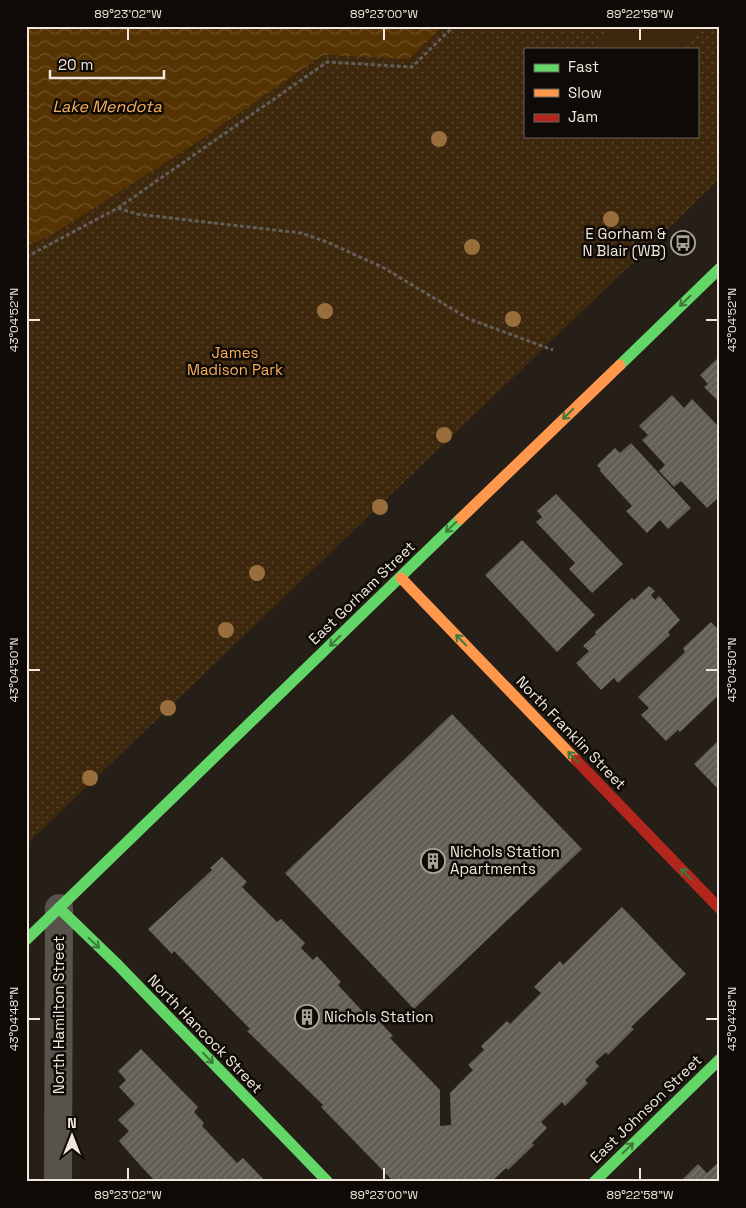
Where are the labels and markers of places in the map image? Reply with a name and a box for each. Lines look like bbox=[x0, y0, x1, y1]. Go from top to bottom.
place label: E Gorham & N Blair (WB) bbox=[582, 224, 666, 261]
bus stop icon: E Gorham & N Blair (WB) bbox=[670, 230, 696, 256]
place label: Nichols Station Apartments bbox=[450, 842, 560, 878]
building icon: Nichols Station Apartments bbox=[420, 848, 446, 874]
building icon: Nichols Station bbox=[294, 1004, 320, 1030]
place label: Nichols Station bbox=[324, 1007, 434, 1026]

